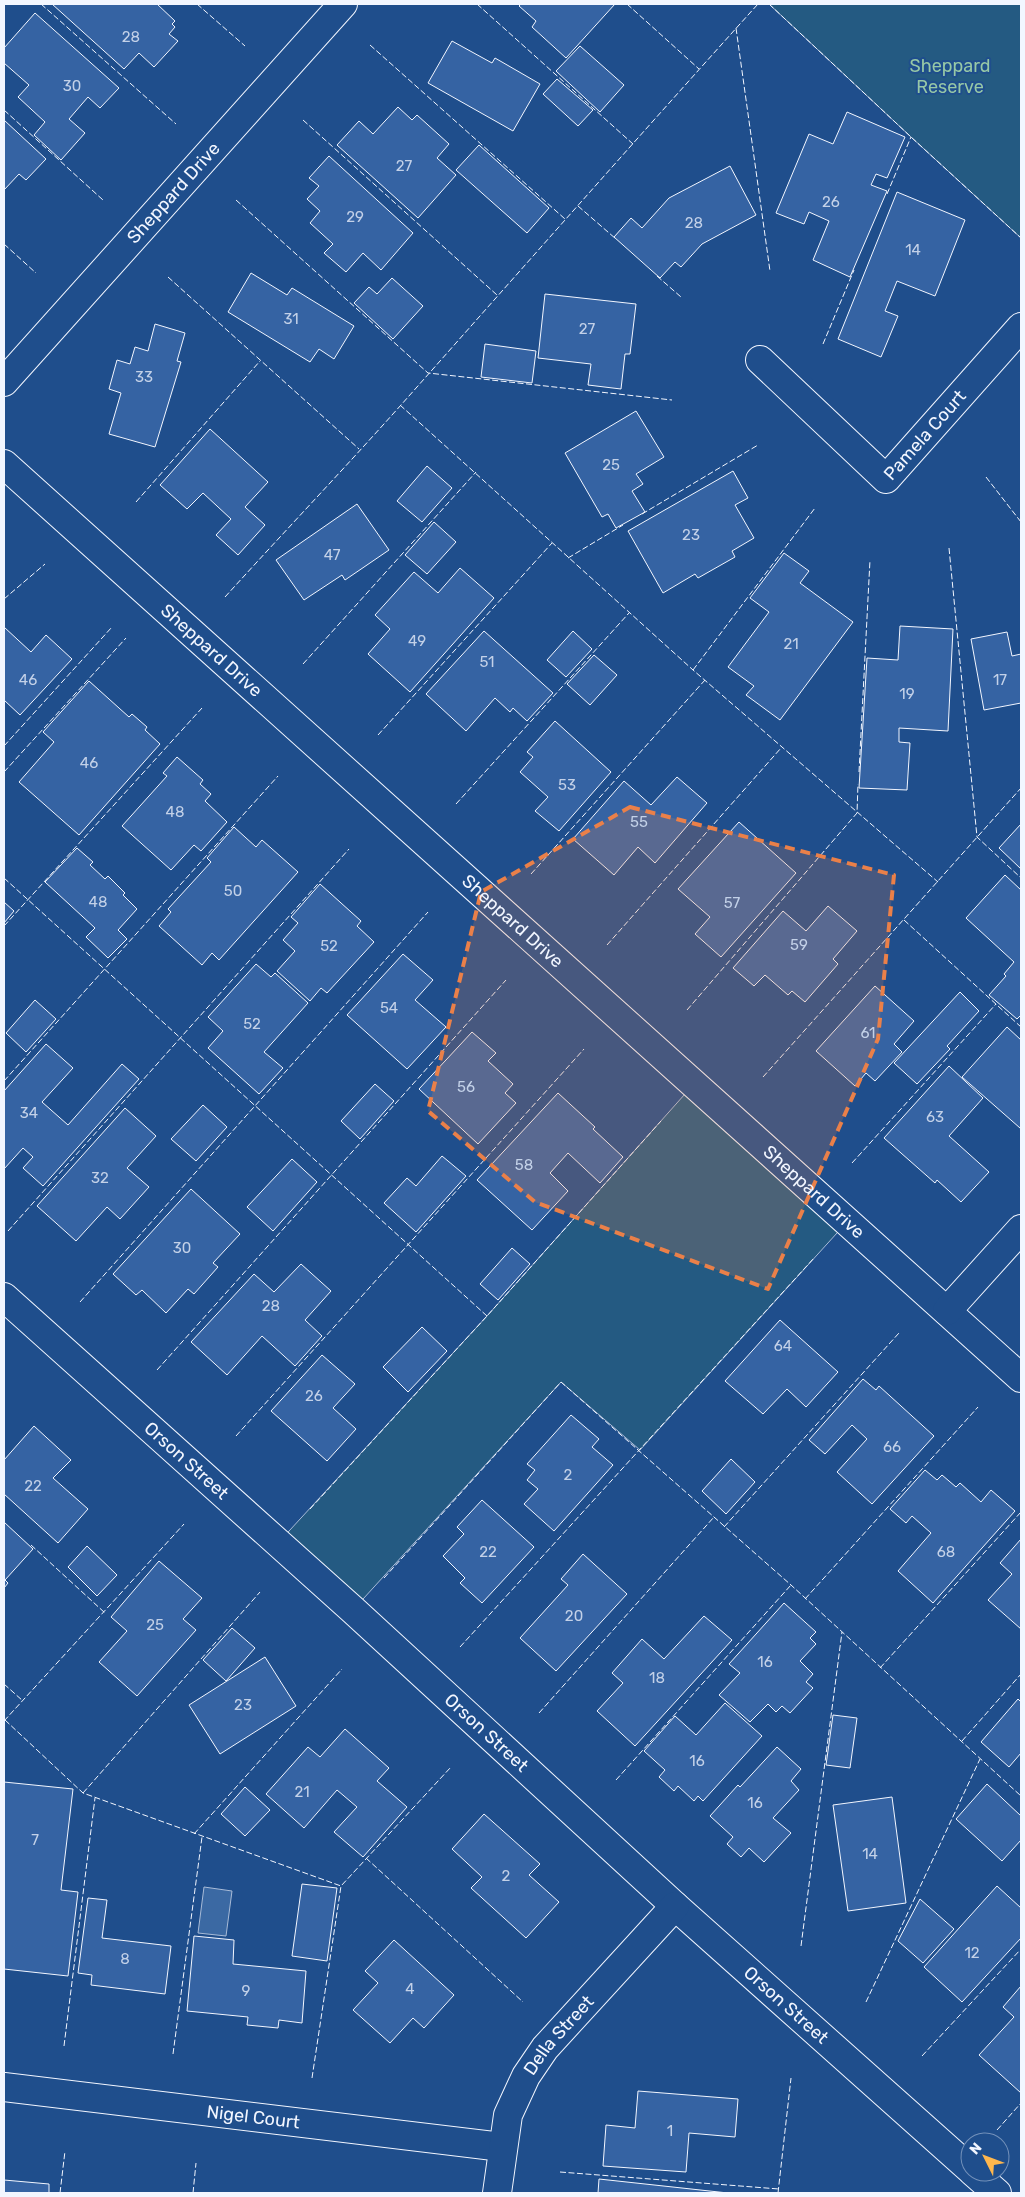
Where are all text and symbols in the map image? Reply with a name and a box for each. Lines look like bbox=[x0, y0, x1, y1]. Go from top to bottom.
house number: 28 bbox=[122, 28, 140, 46]
park label: Sheppard Reserve bbox=[910, 55, 991, 98]
house number: 30 bbox=[63, 77, 81, 95]
street label: Sheppard Drive bbox=[122, 138, 225, 248]
house number: 27 bbox=[396, 157, 413, 175]
house number: 26 bbox=[822, 193, 840, 211]
house number: 29 bbox=[346, 208, 364, 226]
house number: 28 bbox=[685, 214, 703, 232]
house number: 14 bbox=[905, 241, 921, 259]
house number: 31 bbox=[283, 310, 299, 328]
house number: 27 bbox=[579, 320, 596, 338]
house number: 33 bbox=[135, 368, 153, 386]
street label: Pamela Court bbox=[879, 385, 971, 485]
house number: 25 bbox=[602, 456, 620, 474]
house number: 23 bbox=[682, 526, 700, 544]
house number: 47 bbox=[324, 546, 341, 564]
street label: Sheppard Drive bbox=[156, 599, 267, 702]
house number: 49 bbox=[408, 632, 426, 650]
house number: 21 bbox=[783, 635, 799, 653]
house number: 51 bbox=[479, 653, 495, 671]
house number: 46 bbox=[19, 671, 37, 689]
house number: 17 bbox=[993, 671, 1007, 689]
house number: 19 bbox=[899, 685, 915, 703]
house number: 46 bbox=[80, 754, 98, 772]
house number: 53 bbox=[558, 776, 576, 794]
house number: 48 bbox=[166, 803, 184, 821]
house number: 55 bbox=[630, 813, 648, 831]
street label: Sheppard Drive bbox=[457, 870, 568, 972]
house number: 50 bbox=[224, 882, 242, 900]
house number: 48 bbox=[89, 893, 107, 911]
house number: 57 bbox=[724, 894, 741, 912]
house number: 59 bbox=[790, 936, 808, 954]
house number: 52 bbox=[320, 937, 338, 955]
house number: 54 bbox=[380, 999, 398, 1017]
house number: 52 bbox=[243, 1015, 261, 1033]
house number: 61 bbox=[860, 1024, 876, 1042]
house number: 56 bbox=[457, 1078, 475, 1096]
house number: 34 bbox=[20, 1104, 38, 1122]
house number: 63 bbox=[926, 1108, 944, 1126]
street label: Sheppard Drive bbox=[759, 1141, 869, 1243]
house number: 58 bbox=[515, 1156, 533, 1174]
house number: 32 bbox=[91, 1169, 109, 1187]
house number: 30 bbox=[173, 1239, 191, 1257]
house number: 28 bbox=[262, 1297, 280, 1315]
house number: 64 bbox=[774, 1337, 792, 1355]
house number: 26 bbox=[305, 1387, 323, 1405]
street label: Orson Street bbox=[140, 1417, 233, 1504]
house number: 66 bbox=[883, 1438, 901, 1456]
house number: 2 bbox=[564, 1466, 573, 1484]
house number: 22 bbox=[24, 1477, 42, 1495]
house number: 22 bbox=[479, 1543, 497, 1561]
house number: 68 bbox=[937, 1543, 955, 1561]
house number: 20 bbox=[565, 1607, 583, 1625]
house number: 25 bbox=[146, 1616, 164, 1634]
house number: 16 bbox=[757, 1653, 773, 1671]
house number: 18 bbox=[649, 1669, 665, 1687]
street label: Orson Street bbox=[440, 1689, 533, 1777]
house number: 23 bbox=[234, 1696, 252, 1714]
house number: 16 bbox=[689, 1752, 705, 1770]
house number: 21 bbox=[294, 1783, 310, 1801]
house number: 16 bbox=[747, 1794, 763, 1812]
house number: 7 bbox=[31, 1831, 39, 1849]
house number: 14 bbox=[862, 1845, 878, 1863]
house number: 2 bbox=[502, 1867, 511, 1885]
house number: 12 bbox=[964, 1944, 980, 1962]
house number: 8 bbox=[120, 1950, 130, 1968]
street label: Orson Street bbox=[739, 1962, 833, 2049]
house number: 4 bbox=[405, 1980, 415, 1998]
house number: 9 bbox=[242, 1982, 251, 2000]
street label: Della Street bbox=[519, 1991, 599, 2079]
street label: Nigel Court bbox=[205, 2101, 301, 2134]
house number: 1 bbox=[667, 2122, 673, 2140]
north arrow bbox=[960, 2132, 1010, 2182]
text: N bbox=[966, 2139, 985, 2158]

